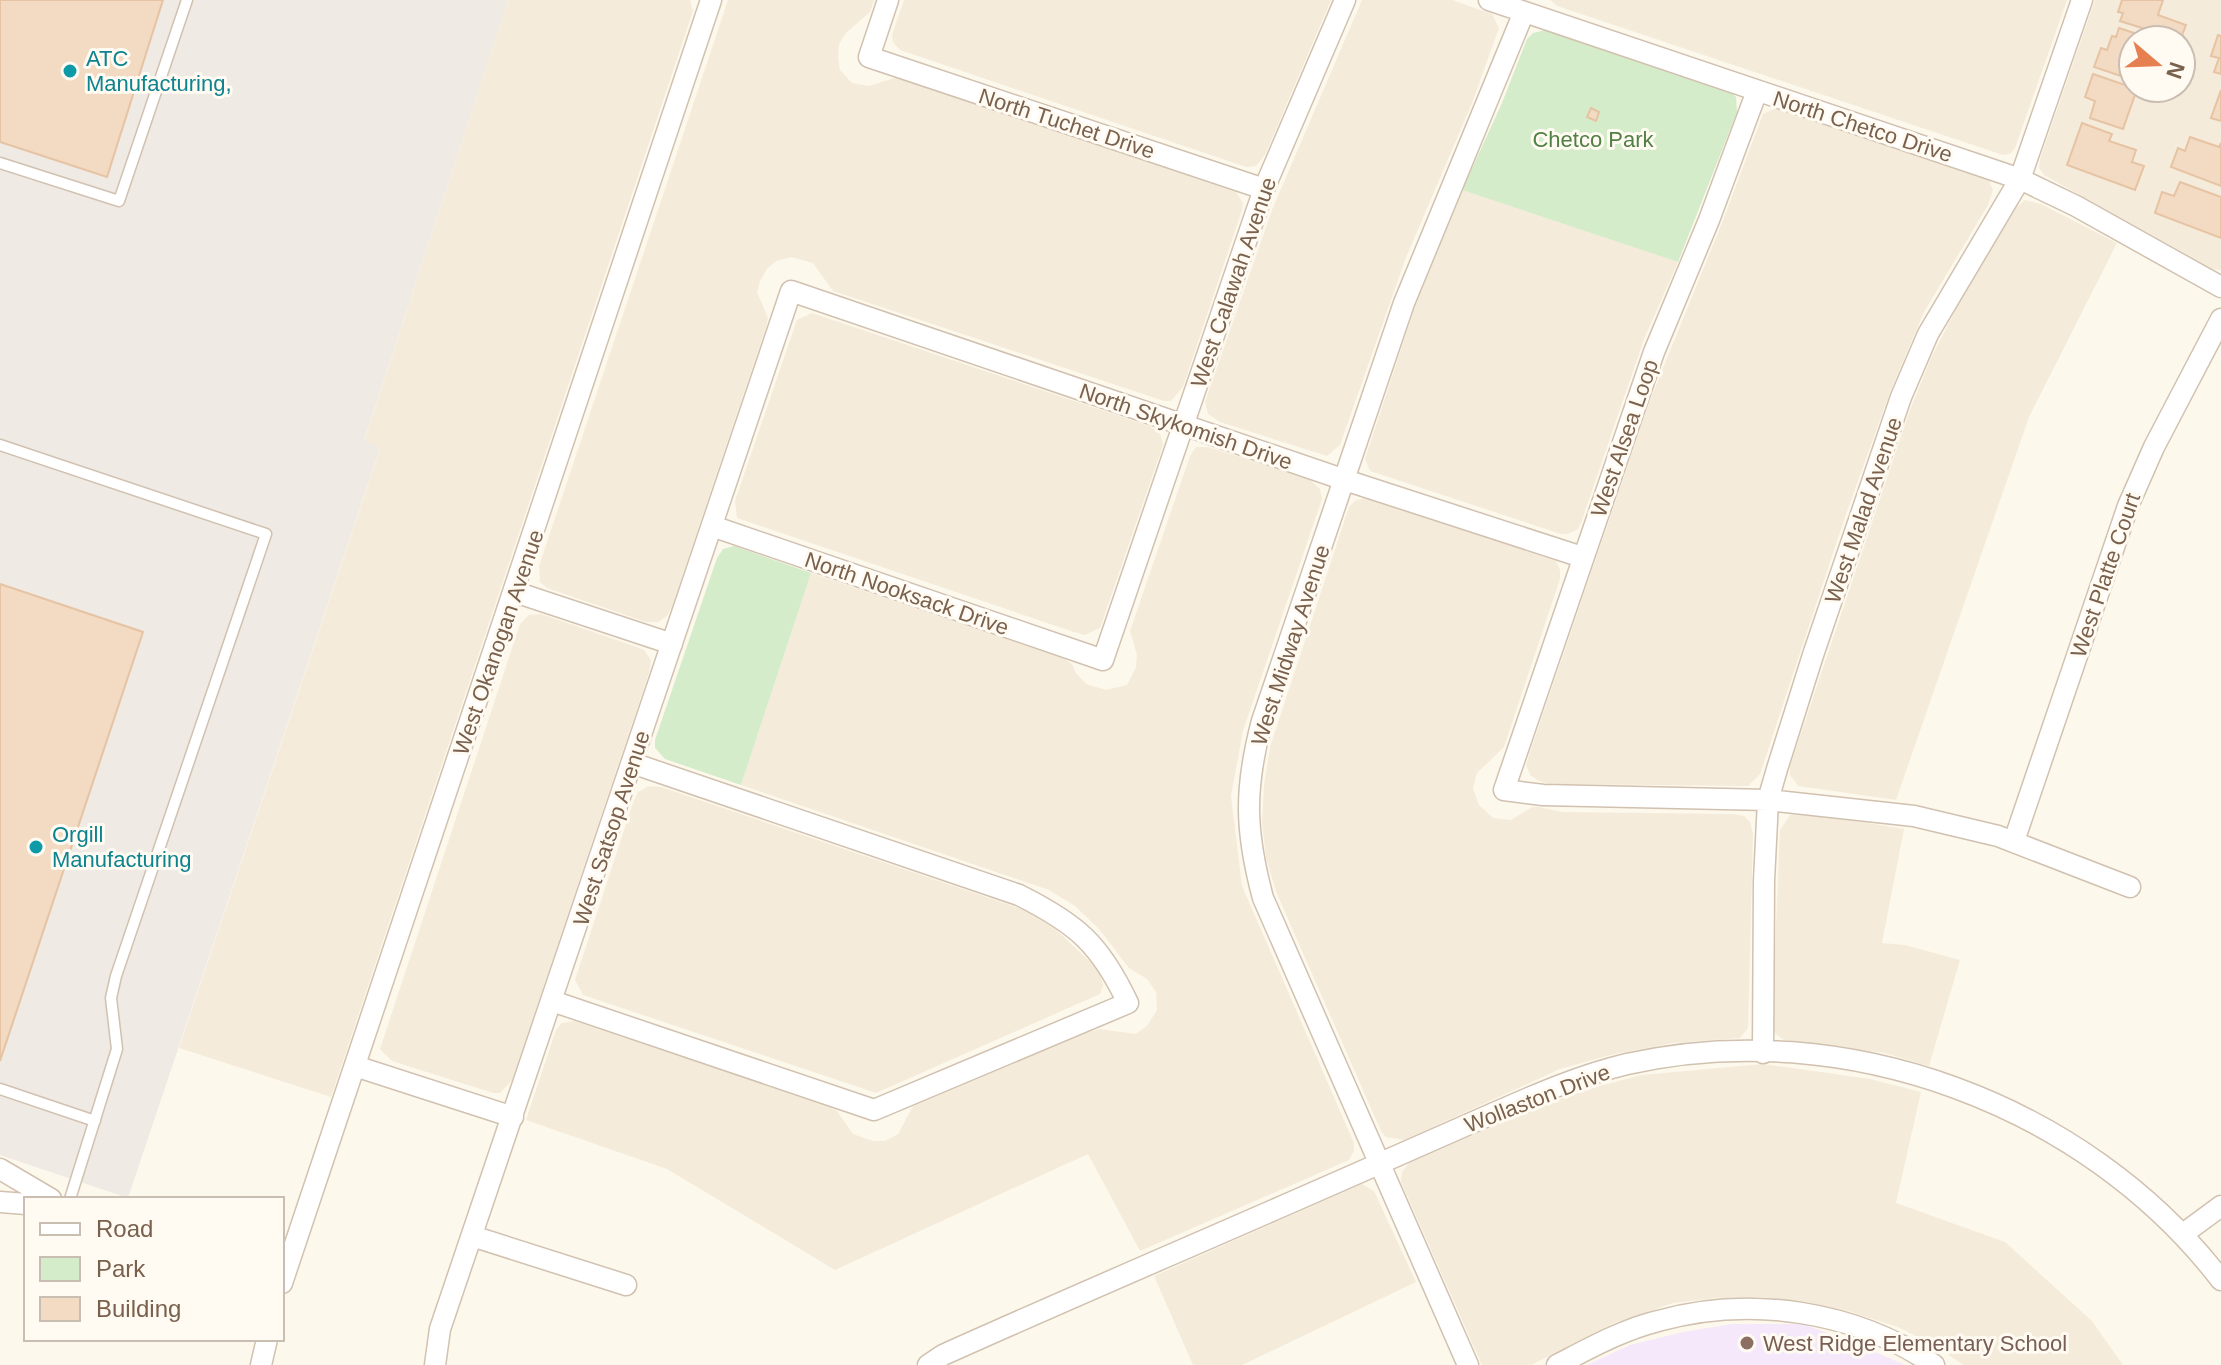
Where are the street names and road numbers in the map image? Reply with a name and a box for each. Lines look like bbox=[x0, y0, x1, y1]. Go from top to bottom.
street label: North Tuchet Drive bbox=[976, 83, 1158, 164]
street label: North Chetco Drive bbox=[1770, 86, 1956, 167]
street label: West Calawah Avenue bbox=[1186, 174, 1281, 391]
street label: West Alsea Loop bbox=[1586, 356, 1663, 520]
street label: North Skykomish Drive bbox=[1076, 378, 1296, 475]
street label: West Malad Avenue bbox=[1820, 414, 1907, 606]
street label: West Platte Court bbox=[2066, 490, 2145, 661]
street label: West Okanogan Avenue bbox=[448, 526, 549, 758]
street label: West Midway Avenue bbox=[1246, 542, 1335, 749]
street label: North Nooksack Drive bbox=[802, 547, 1012, 640]
street label: West Satsop Avenue bbox=[568, 728, 655, 929]
street label: Wollaston Drive bbox=[1461, 1059, 1613, 1138]

